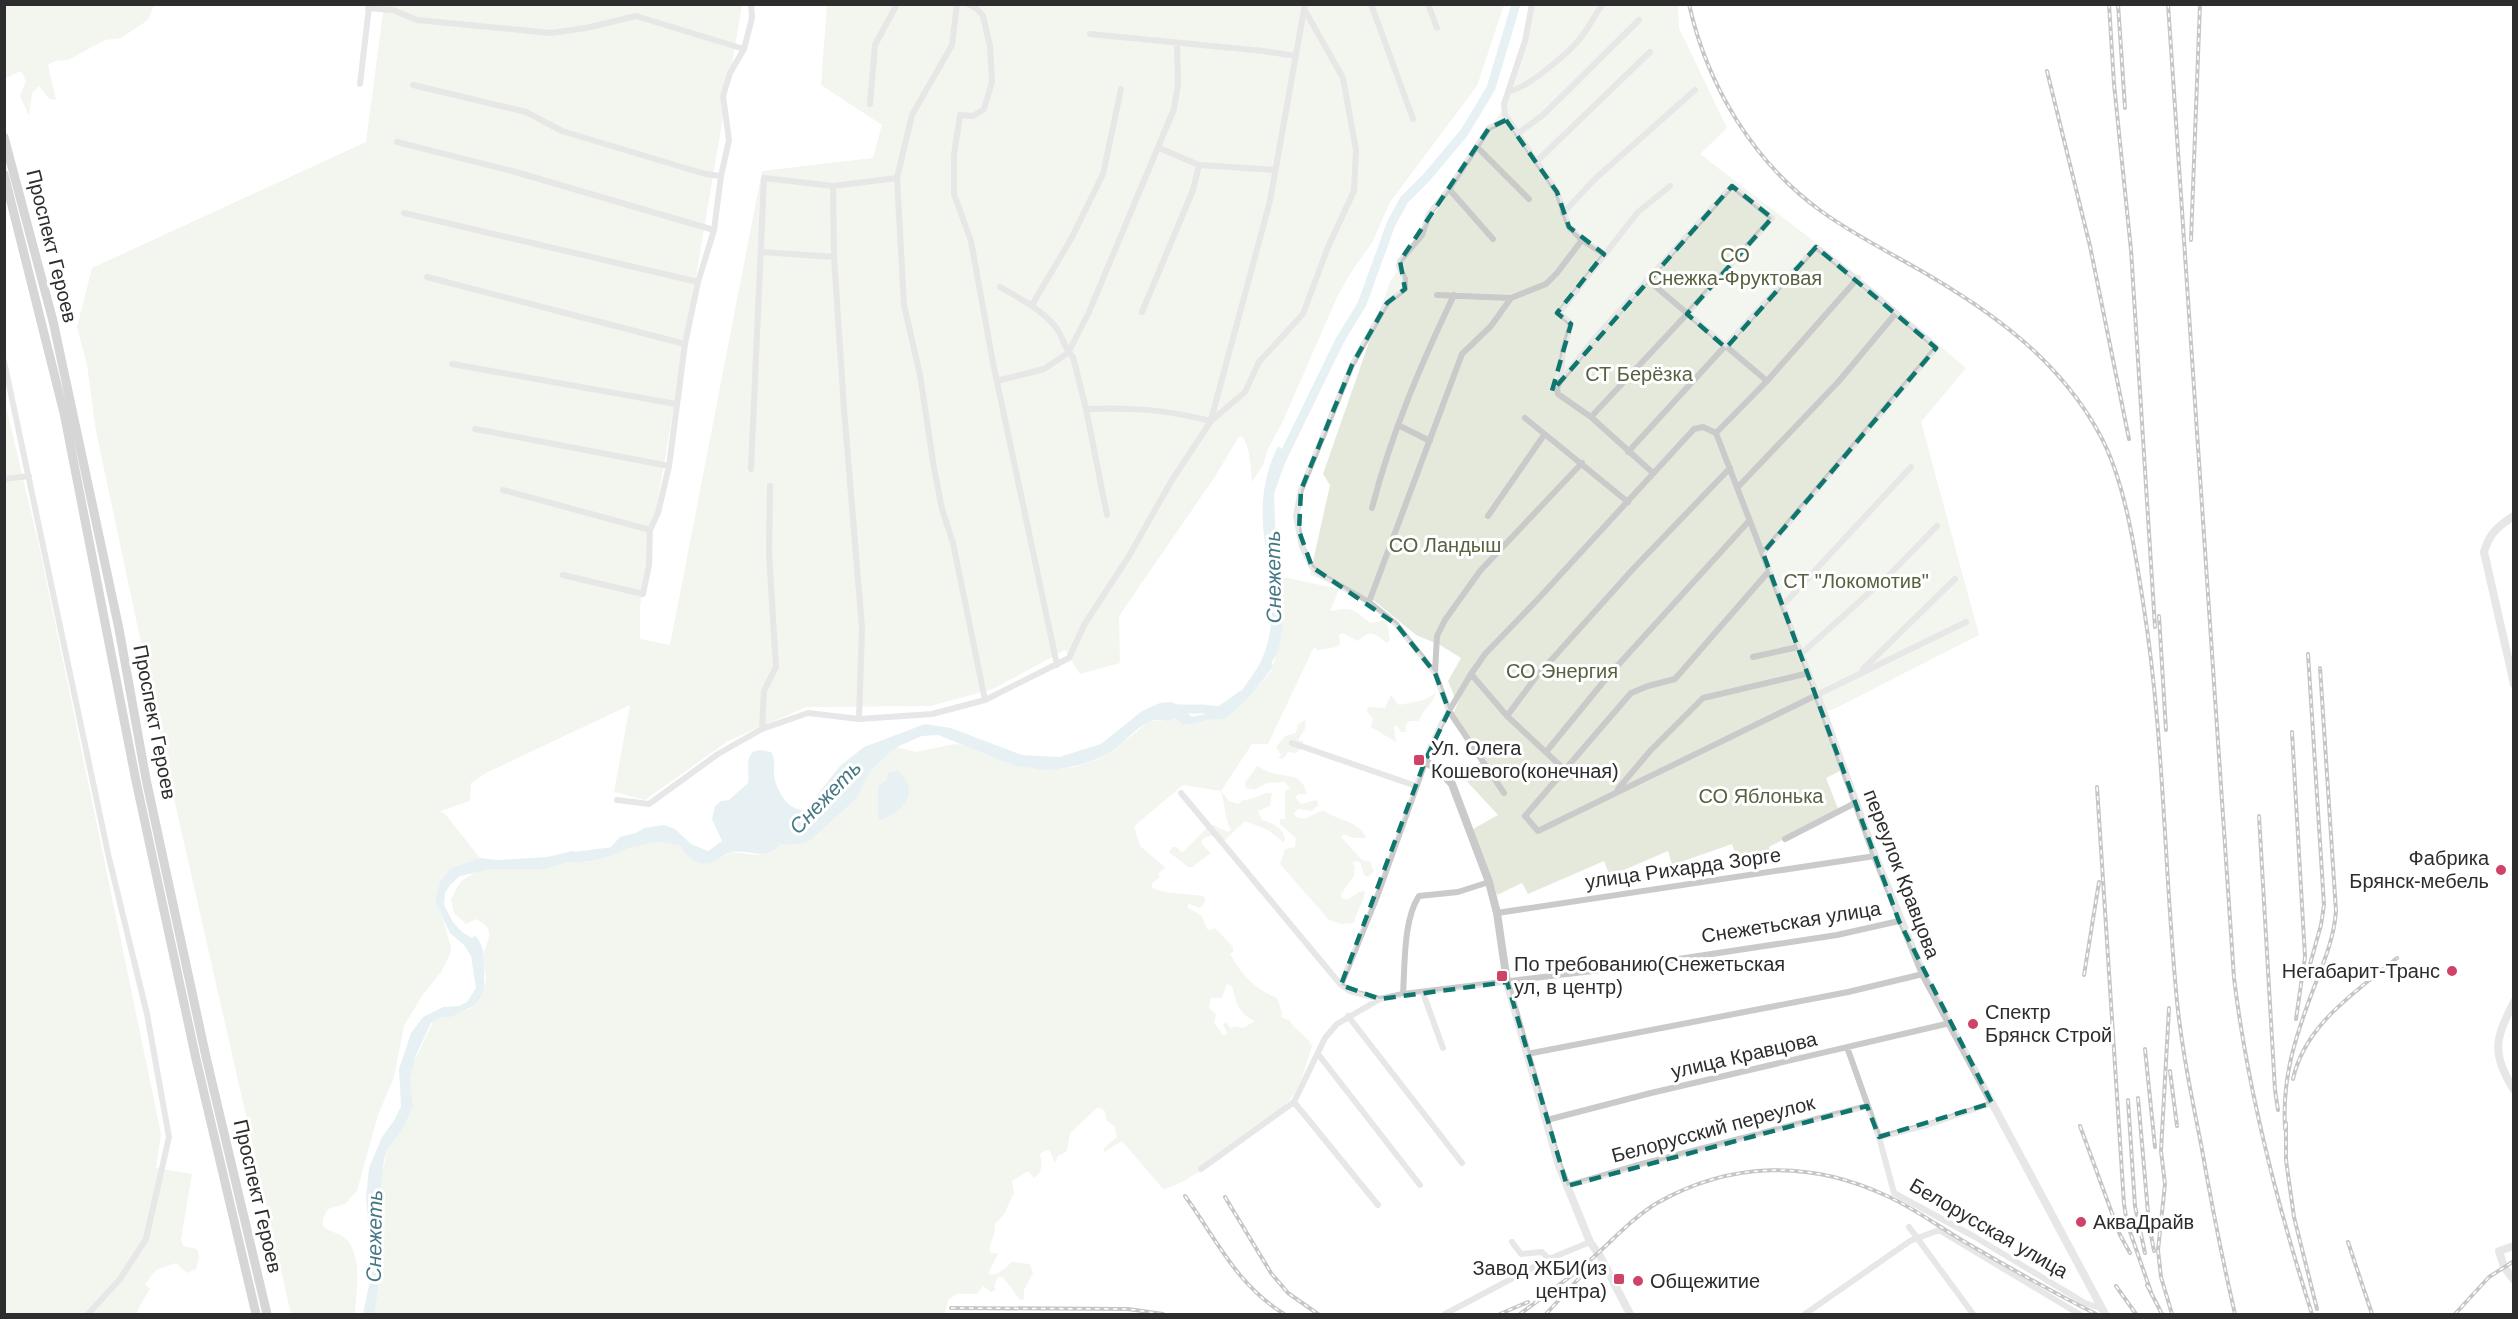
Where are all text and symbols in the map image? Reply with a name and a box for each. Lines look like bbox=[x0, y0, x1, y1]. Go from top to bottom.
street label: Проспект Героев bbox=[22, 167, 82, 325]
park label: СО Снежка-Фруктовая bbox=[1648, 244, 1822, 289]
park label: СТ Берёзка bbox=[1585, 363, 1694, 385]
water label: Снежеть bbox=[1261, 531, 1285, 623]
park label: СО Ландыш bbox=[1389, 534, 1501, 556]
park label: СТ "Локомотив" bbox=[1783, 570, 1929, 592]
street label: Проспект Героев bbox=[129, 643, 181, 801]
park label: СО Энергия bbox=[1506, 660, 1618, 682]
place label: Ул. Олега Кошевого(конечная) bbox=[1431, 737, 1619, 782]
marker: Ул. Олега Кошевого(конечная) bbox=[1412, 753, 1426, 767]
water label: Снежеть bbox=[785, 756, 865, 838]
park label: СО Яблонька bbox=[1699, 785, 1824, 807]
street label: переулок Кравцова bbox=[1860, 786, 1945, 962]
street label: улица Рихарда Зорге bbox=[1584, 843, 1782, 893]
place label: Фабрика Брянск-мебель bbox=[2349, 847, 2490, 892]
marker: Фабрика Брянск-мебель bbox=[2494, 863, 2508, 877]
street label: Снежетьская улица bbox=[1700, 897, 1883, 947]
place label: По требованию(Снежетьская ул, в центр) bbox=[1514, 953, 1785, 998]
place label: Негабарит-Транс bbox=[2282, 960, 2440, 982]
marker: Негабарит-Транс bbox=[2445, 964, 2459, 978]
marker: По требованию(Снежетьская ул, в центр) bbox=[1495, 969, 1509, 983]
place label: Спектр Брянск Строй bbox=[1985, 1001, 2112, 1046]
marker: Спектр Брянск Строй bbox=[1966, 1017, 1980, 1031]
street label: улица Кравцова bbox=[1669, 1027, 1820, 1082]
street label: Белорусский переулок bbox=[1609, 1091, 1817, 1167]
street label: Проспект Героев bbox=[230, 1117, 286, 1275]
street label: Белорусская улица bbox=[1906, 1174, 2073, 1283]
water label: Снежеть bbox=[362, 1190, 386, 1282]
place label: АкваДрайв bbox=[2093, 1211, 2194, 1233]
marker: АкваДрайв bbox=[2074, 1215, 2088, 1229]
place label: Завод ЖБИ(из центра) bbox=[1473, 1257, 1607, 1302]
place label: Общежитие bbox=[1650, 1270, 1760, 1292]
marker: Завод ЖБИ(из центра) bbox=[1612, 1272, 1626, 1286]
marker: Общежитие bbox=[1631, 1274, 1645, 1288]

